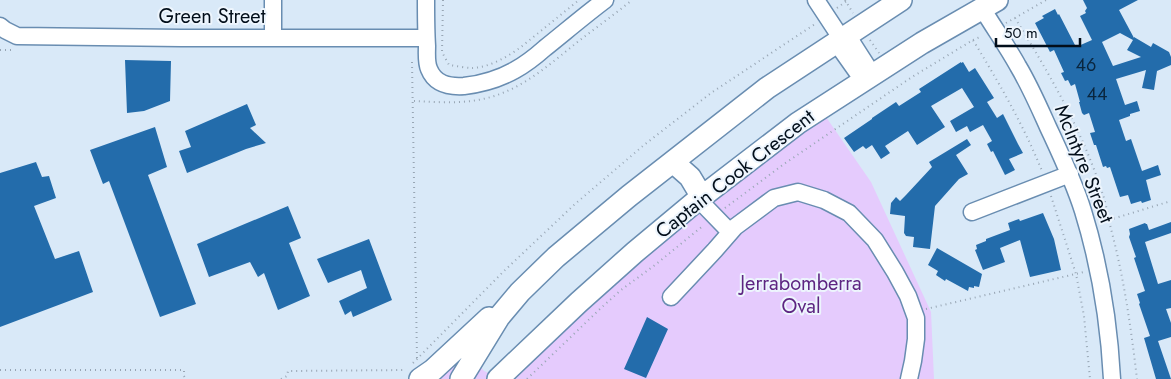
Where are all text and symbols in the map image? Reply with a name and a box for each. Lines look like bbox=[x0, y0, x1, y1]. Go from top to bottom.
street label: Green Street bbox=[159, 2, 266, 31]
scale bar bbox=[996, 15, 1080, 47]
text: 50 m bbox=[1004, 22, 1038, 44]
house number: 46 bbox=[1076, 52, 1096, 78]
house number: 44 bbox=[1087, 81, 1108, 107]
street label: McIntyre Street bbox=[1047, 100, 1121, 228]
street label: Captain Cook Crescent bbox=[649, 102, 821, 245]
park label: Jerrabomberra Oval bbox=[737, 269, 862, 321]

